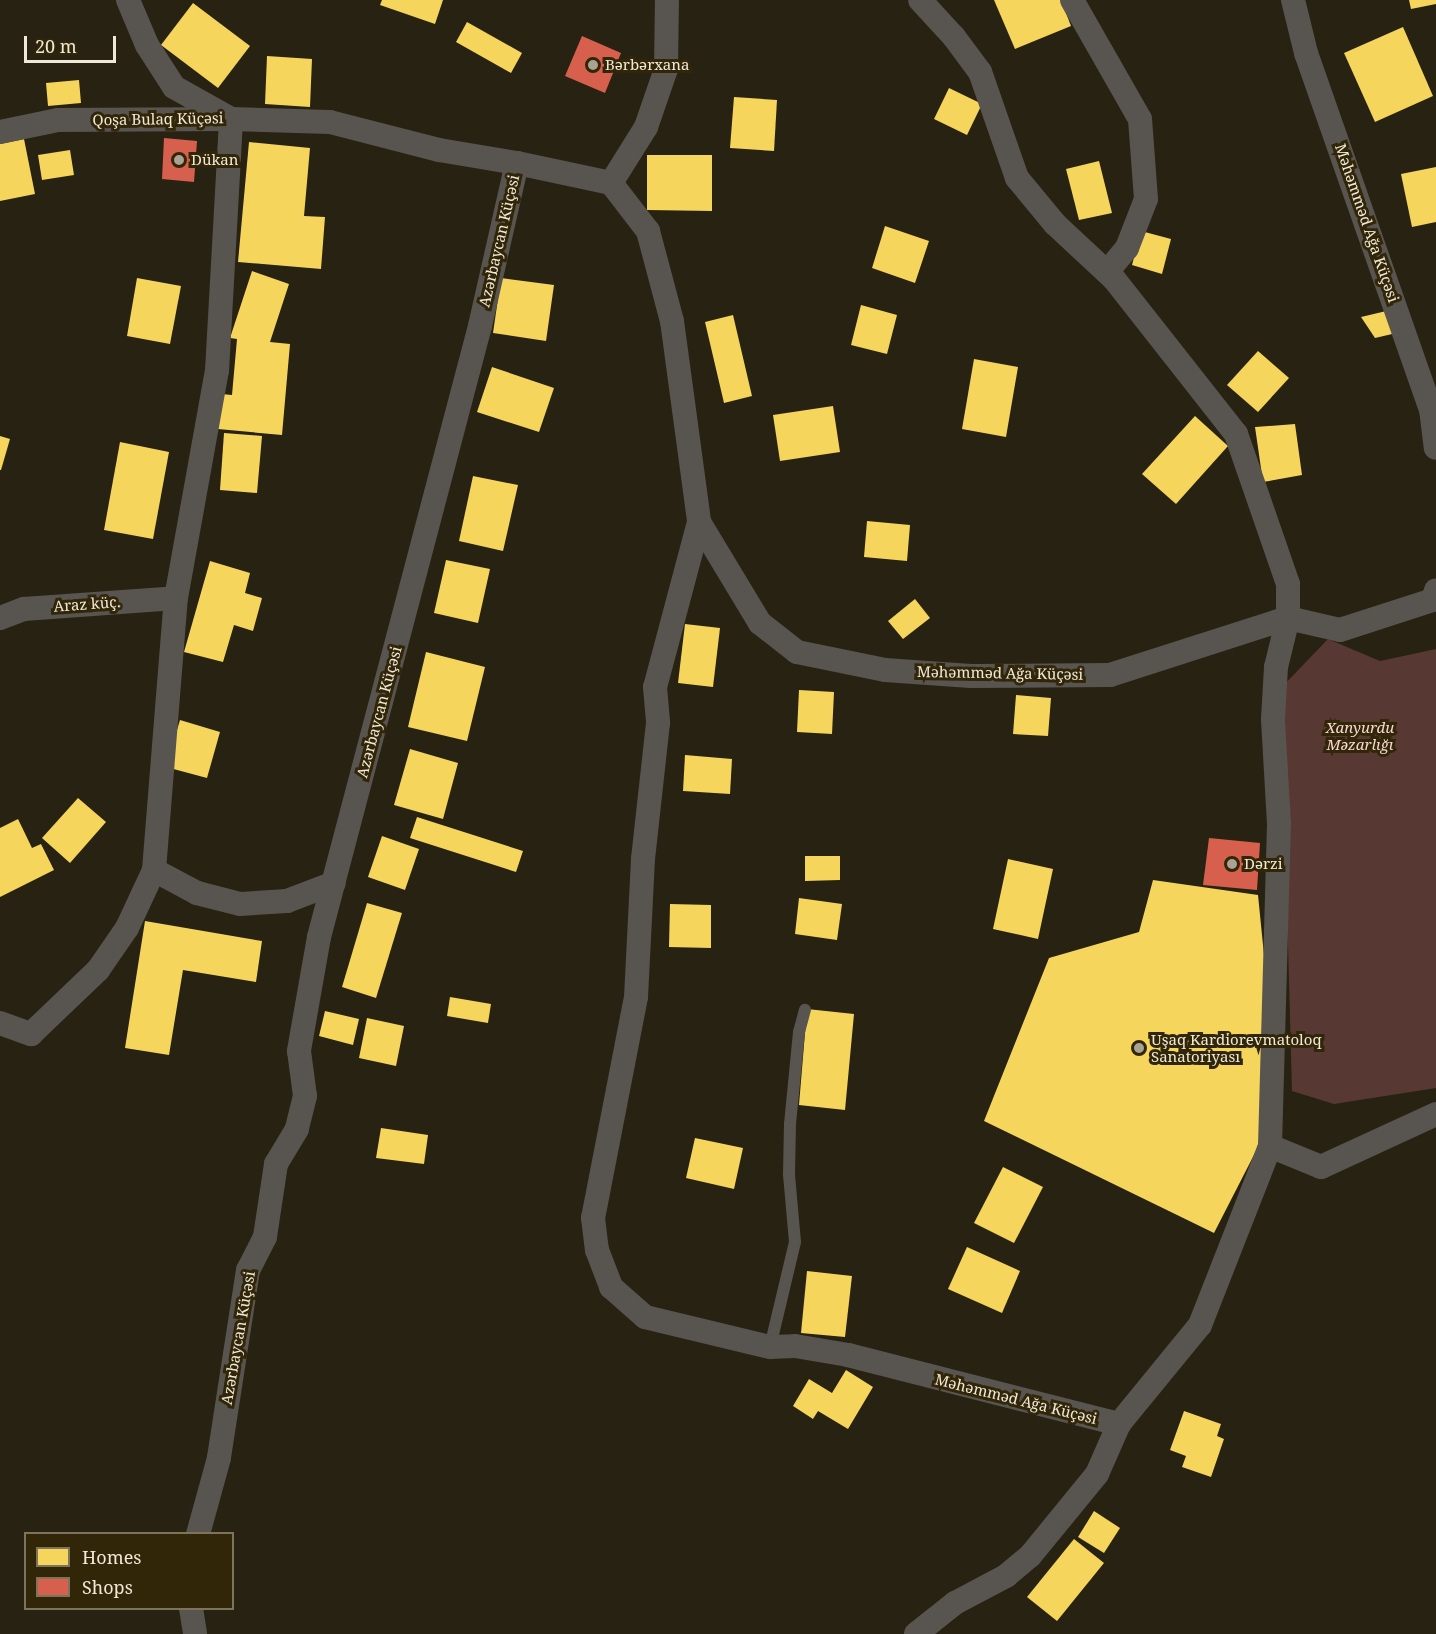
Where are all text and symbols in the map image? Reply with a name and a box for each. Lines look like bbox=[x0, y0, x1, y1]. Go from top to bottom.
scale bar bbox=[27, 24, 118, 62]
text: 20 m bbox=[35, 34, 77, 58]
place label: Bərbərxana bbox=[605, 56, 689, 74]
marker: Bərbərxana bbox=[586, 58, 600, 72]
street label: Qoşa Bulaq Küçəsi bbox=[92, 109, 224, 129]
street label: Məhəmməd Ağa Küçəsi bbox=[1331, 141, 1403, 305]
place label: Dükan bbox=[191, 151, 238, 169]
marker: Dükan bbox=[172, 153, 186, 167]
street label: Azərbaycan Küçəsi bbox=[475, 173, 523, 309]
street label: Araz küç. bbox=[53, 593, 121, 615]
street label: Azərbaycan Küçəsi bbox=[353, 644, 405, 780]
street label: Məhəmməd Ağa Küçəsi bbox=[917, 663, 1083, 683]
park label: Xanyurdu Məzarlığı bbox=[1326, 718, 1394, 753]
place label: Dərzi bbox=[1244, 855, 1282, 873]
marker: Dərzi bbox=[1225, 857, 1239, 871]
place label: Uşaq Kardiorevmatoloq Sanatoriyası bbox=[1151, 1030, 1322, 1065]
marker: Uşaq Kardiorevmatoloq Sanatoriyası bbox=[1132, 1041, 1146, 1055]
street label: Azərbaycan Küçəsi bbox=[217, 1270, 259, 1406]
street label: Məhəmməd Ağa Küçəsi bbox=[933, 1370, 1099, 1428]
legend bbox=[24, 1532, 234, 1610]
text: Homes bbox=[82, 1545, 141, 1569]
text: Shops bbox=[82, 1575, 133, 1599]

